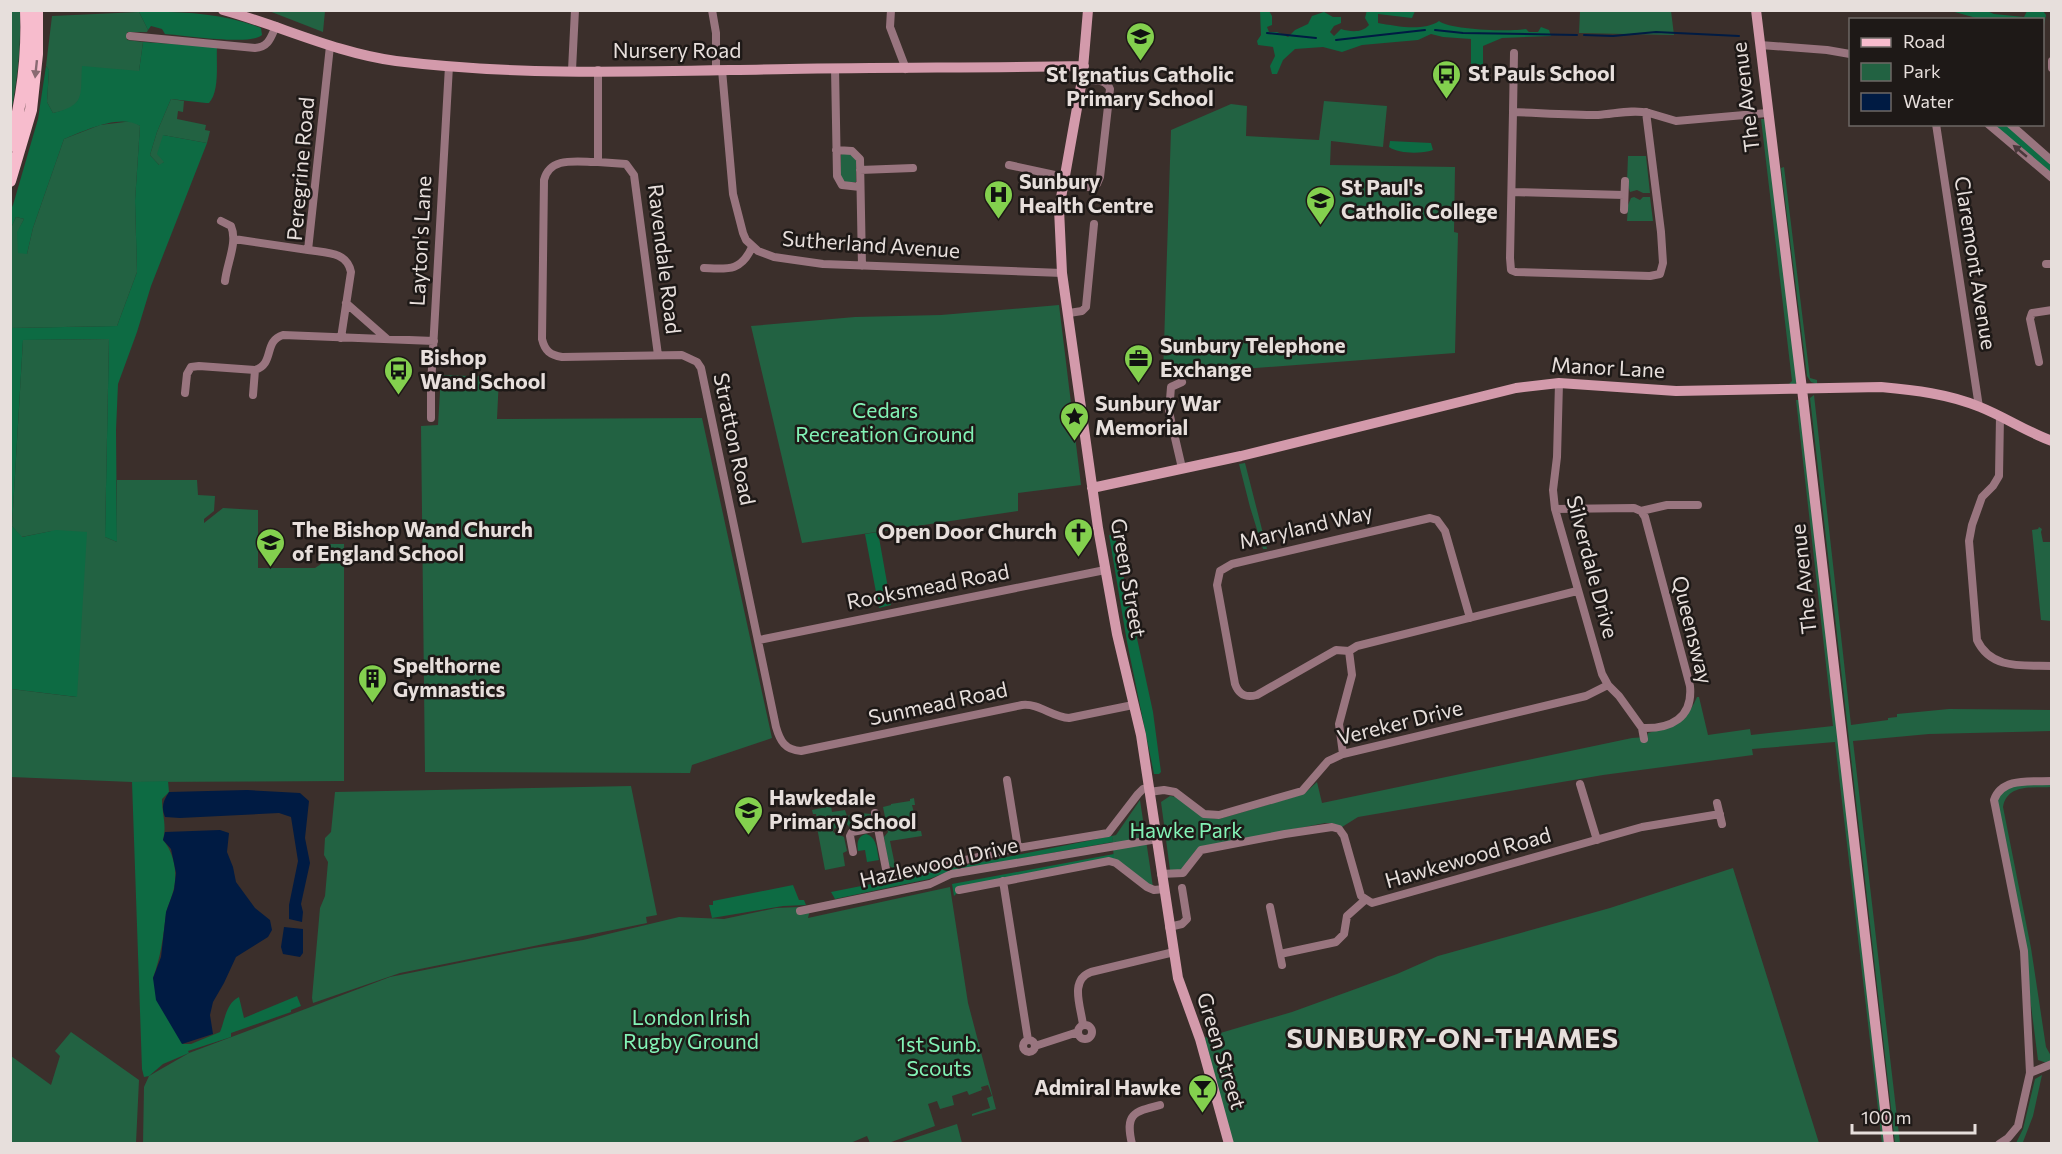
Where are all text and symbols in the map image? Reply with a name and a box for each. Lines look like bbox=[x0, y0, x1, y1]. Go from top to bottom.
legend bbox=[1849, 18, 2044, 126]
school or university icon: St Ignatius Catholic Primary School bbox=[1124, 20, 1156, 62]
text: Road bbox=[1903, 30, 1945, 52]
street label: Nursery Road bbox=[613, 37, 741, 62]
street label: The Avenue bbox=[1725, 41, 1764, 154]
bus stop icon: St Pauls School bbox=[1431, 58, 1463, 100]
one-way arrow bbox=[31, 59, 41, 78]
place label: St Pauls School bbox=[1468, 60, 1615, 85]
text: Park bbox=[1903, 60, 1941, 82]
place label: St Ignatius Catholic Primary School bbox=[1046, 61, 1234, 110]
text: Water bbox=[1903, 90, 1954, 112]
street label: Peregrine Road bbox=[281, 96, 318, 242]
one-way arrow bbox=[2012, 145, 2028, 158]
place label: Sunbury Health Centre bbox=[1019, 168, 1154, 217]
place label: St Paul's Catholic College bbox=[1341, 174, 1498, 223]
street label: Claremont Avenue bbox=[1950, 174, 2003, 351]
street label: Layton's Lane bbox=[404, 175, 435, 307]
hospital icon: Sunbury Health Centre bbox=[982, 178, 1014, 220]
street label: Ravendale Road bbox=[644, 182, 687, 335]
school or university icon: St Paul's Catholic College bbox=[1304, 184, 1336, 226]
street label: Sutherland Avenue bbox=[781, 225, 961, 262]
place label: Sunbury Telephone Exchange bbox=[1160, 332, 1346, 381]
office icon: Sunbury Telephone Exchange bbox=[1123, 342, 1155, 384]
place label: Bishop Wand School bbox=[420, 344, 546, 393]
street label: Manor Lane bbox=[1551, 351, 1666, 382]
bus stop icon: Bishop Wand School bbox=[383, 354, 415, 396]
street label: Stratton Road bbox=[709, 370, 762, 507]
place label: Sunbury War Memorial bbox=[1095, 390, 1221, 439]
park label: Cedars Recreation Ground bbox=[795, 397, 975, 446]
place icon: Sunbury War Memorial bbox=[1058, 400, 1090, 442]
street label: Silverdale Drive bbox=[1562, 492, 1625, 641]
street label: Maryland Way bbox=[1236, 498, 1375, 553]
place label: The Bishop Wand Church of England School bbox=[292, 516, 533, 565]
church icon: Open Door Church bbox=[1062, 516, 1094, 558]
street label: Green Street bbox=[1107, 516, 1152, 639]
place label: Open Door Church bbox=[878, 518, 1057, 543]
street label: The Avenue bbox=[1784, 523, 1821, 635]
school or university icon: The Bishop Wand Church of England School bbox=[255, 526, 287, 568]
street label: Rooksmead Road bbox=[844, 558, 1011, 614]
street label: Queensway bbox=[1668, 573, 1719, 686]
place label: Spelthorne Gymnastics bbox=[393, 652, 505, 701]
building icon: Spelthorne Gymnastics bbox=[356, 662, 388, 704]
street label: Sunmead Road bbox=[866, 676, 1010, 729]
street label: Vereker Drive bbox=[1334, 694, 1465, 749]
place label: Hawkedale Primary School bbox=[769, 784, 916, 833]
school or university icon: Hawkedale Primary School bbox=[732, 794, 764, 836]
park label: Hawke Park bbox=[1129, 817, 1243, 842]
street label: Hawkewood Road bbox=[1382, 821, 1554, 892]
street label: Hazlewood Drive bbox=[857, 831, 1020, 892]
street label: Green Street bbox=[1193, 989, 1252, 1112]
park label: London Irish Rugby Ground bbox=[623, 1004, 759, 1053]
district label: SUNBURY-ON-THAMES bbox=[1287, 1021, 1620, 1054]
park label: 1st Sunb. Scouts bbox=[897, 1031, 981, 1080]
bar icon: Admiral Hawke bbox=[1186, 1072, 1218, 1114]
place label: Admiral Hawke bbox=[1034, 1074, 1181, 1099]
scale bar bbox=[1852, 1097, 1975, 1135]
text: 100 m bbox=[1861, 1106, 1911, 1128]

